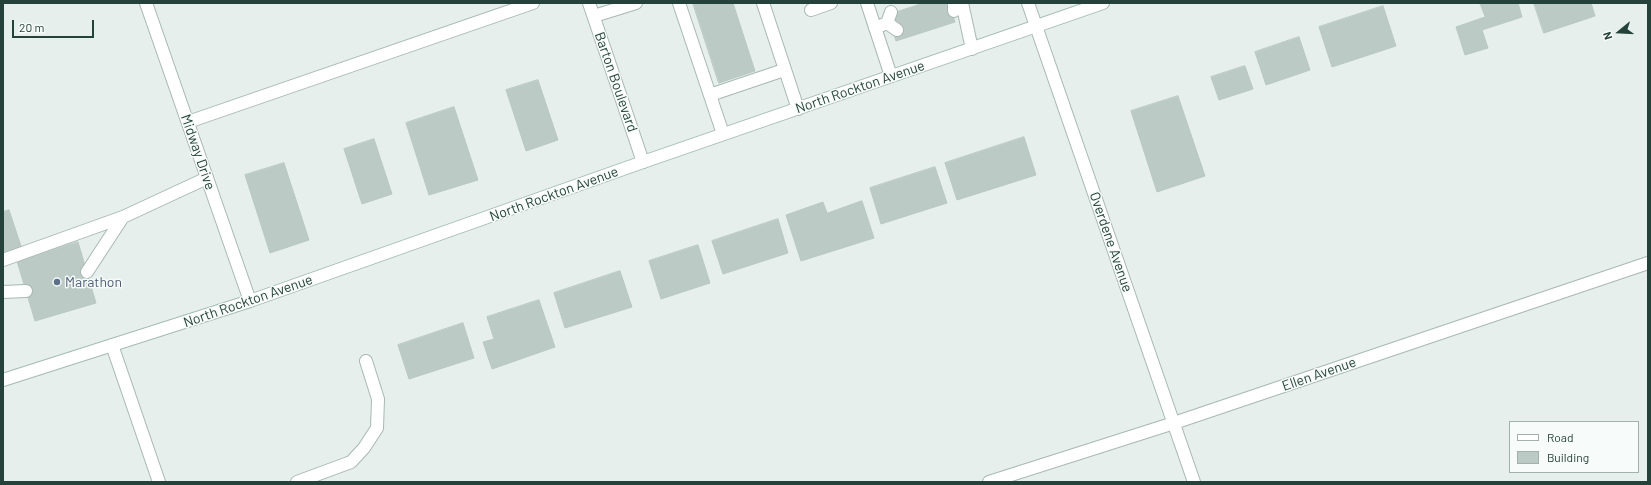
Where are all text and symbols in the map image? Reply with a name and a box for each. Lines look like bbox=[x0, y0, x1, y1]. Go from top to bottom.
scale bar bbox=[14, 12, 96, 38]
north arrow bbox=[1599, 12, 1639, 52]
text: 20 m bbox=[19, 20, 45, 34]
street label: Barton Boulevard bbox=[591, 30, 641, 134]
text: N bbox=[1600, 30, 1614, 41]
street label: North Rockton Avenue bbox=[793, 57, 927, 117]
street label: Midway Drive bbox=[177, 112, 219, 192]
street label: North Rockton Avenue bbox=[487, 163, 621, 225]
street label: Overdene Avenue bbox=[1086, 190, 1136, 294]
street label: North Rockton Avenue bbox=[181, 271, 315, 331]
place label: Marathon bbox=[65, 274, 122, 290]
marker: Marathon bbox=[52, 277, 62, 287]
street label: Ellen Avenue bbox=[1280, 353, 1358, 395]
legend bbox=[1509, 421, 1639, 473]
text: Road bbox=[1547, 430, 1574, 444]
text: Building bbox=[1547, 450, 1589, 464]

